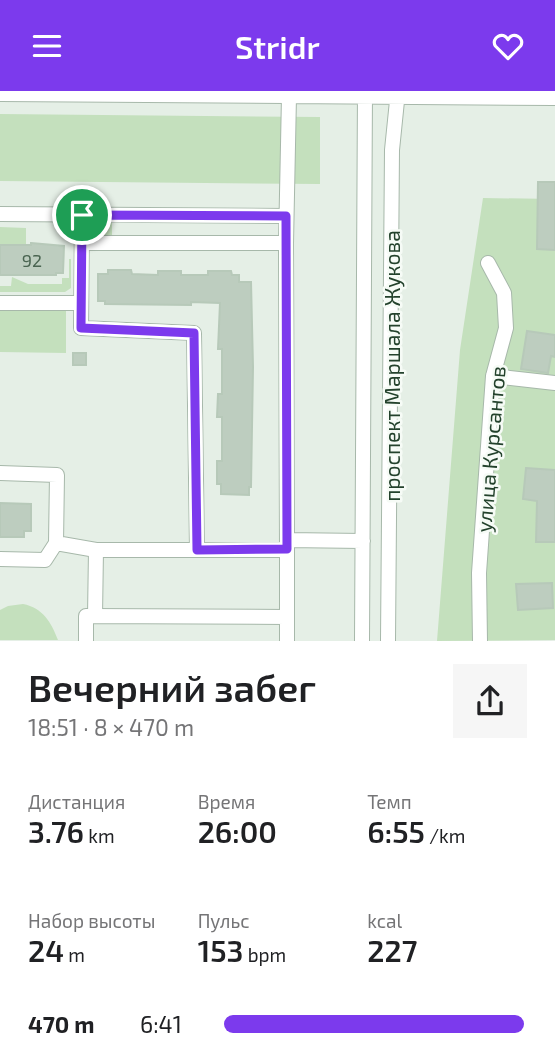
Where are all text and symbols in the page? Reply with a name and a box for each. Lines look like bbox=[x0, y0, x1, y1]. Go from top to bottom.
icon: menu bbox=[28, 27, 66, 65]
text: Stridr bbox=[235, 27, 320, 65]
icon: heart bbox=[489, 27, 527, 65]
pin bbox=[52, 185, 112, 245]
icon: arrive bbox=[63, 196, 101, 234]
street label: проспект Маршала Жукова bbox=[379, 230, 405, 502]
house number: 92 bbox=[22, 249, 42, 271]
street label: улица Курсантов bbox=[470, 365, 511, 533]
text: Вечерний забег bbox=[28, 664, 316, 710]
button: share bbox=[453, 664, 527, 738]
text: 18:51 · 8 × 470 m bbox=[28, 713, 194, 741]
text: Дистанция bbox=[28, 790, 125, 813]
text: Время bbox=[198, 790, 255, 813]
text: Темп bbox=[367, 790, 412, 813]
text: 3.76 bbox=[28, 813, 84, 849]
text: 26:00 bbox=[198, 813, 277, 849]
text: 6:55 bbox=[367, 813, 425, 849]
text: km bbox=[84, 824, 115, 847]
text: /km bbox=[425, 824, 465, 847]
text: Набор высоты bbox=[28, 909, 155, 932]
text: Пульс bbox=[198, 909, 250, 932]
text: kcal bbox=[367, 909, 402, 932]
text: 24 bbox=[28, 932, 64, 968]
text: 153 bbox=[198, 932, 243, 968]
text: 227 bbox=[367, 932, 417, 968]
text: m bbox=[64, 943, 85, 966]
text: bpm bbox=[243, 943, 286, 966]
text: 470 m bbox=[28, 1010, 95, 1038]
text: 6:41 bbox=[140, 1010, 182, 1038]

